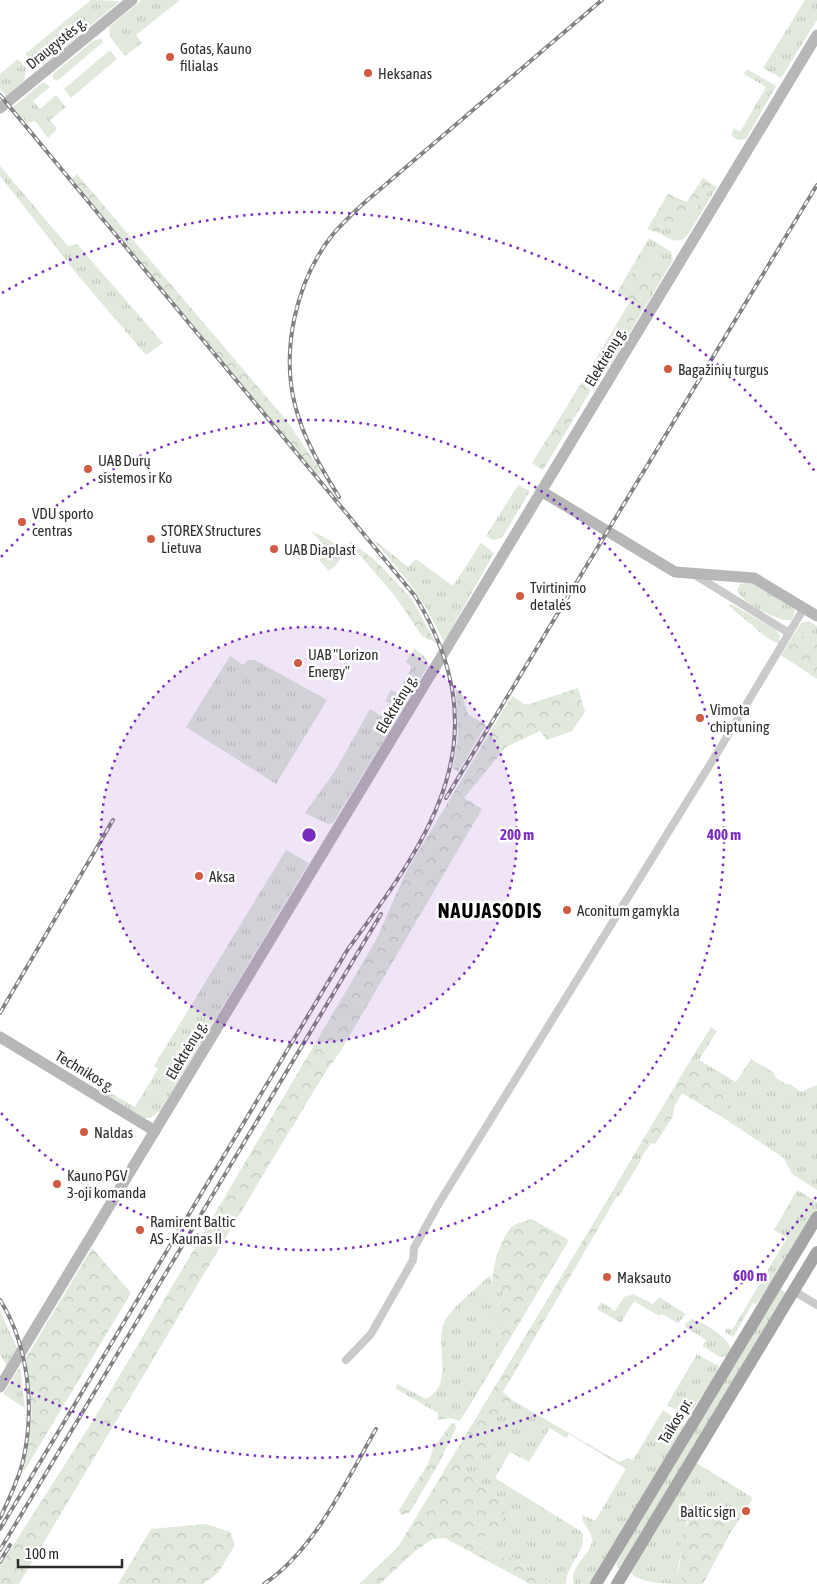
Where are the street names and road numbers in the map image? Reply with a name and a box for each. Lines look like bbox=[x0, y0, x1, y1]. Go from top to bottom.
street label: Draugystės g. bbox=[23, 13, 90, 72]
street label: Elektrėnų g. bbox=[581, 325, 629, 389]
street label: Elektrėnų g. bbox=[372, 672, 420, 736]
street label: Elektrėnų g. bbox=[162, 1018, 210, 1082]
street label: Technikos g. bbox=[52, 1047, 118, 1095]
street label: Taikos pr. bbox=[655, 1395, 695, 1447]

